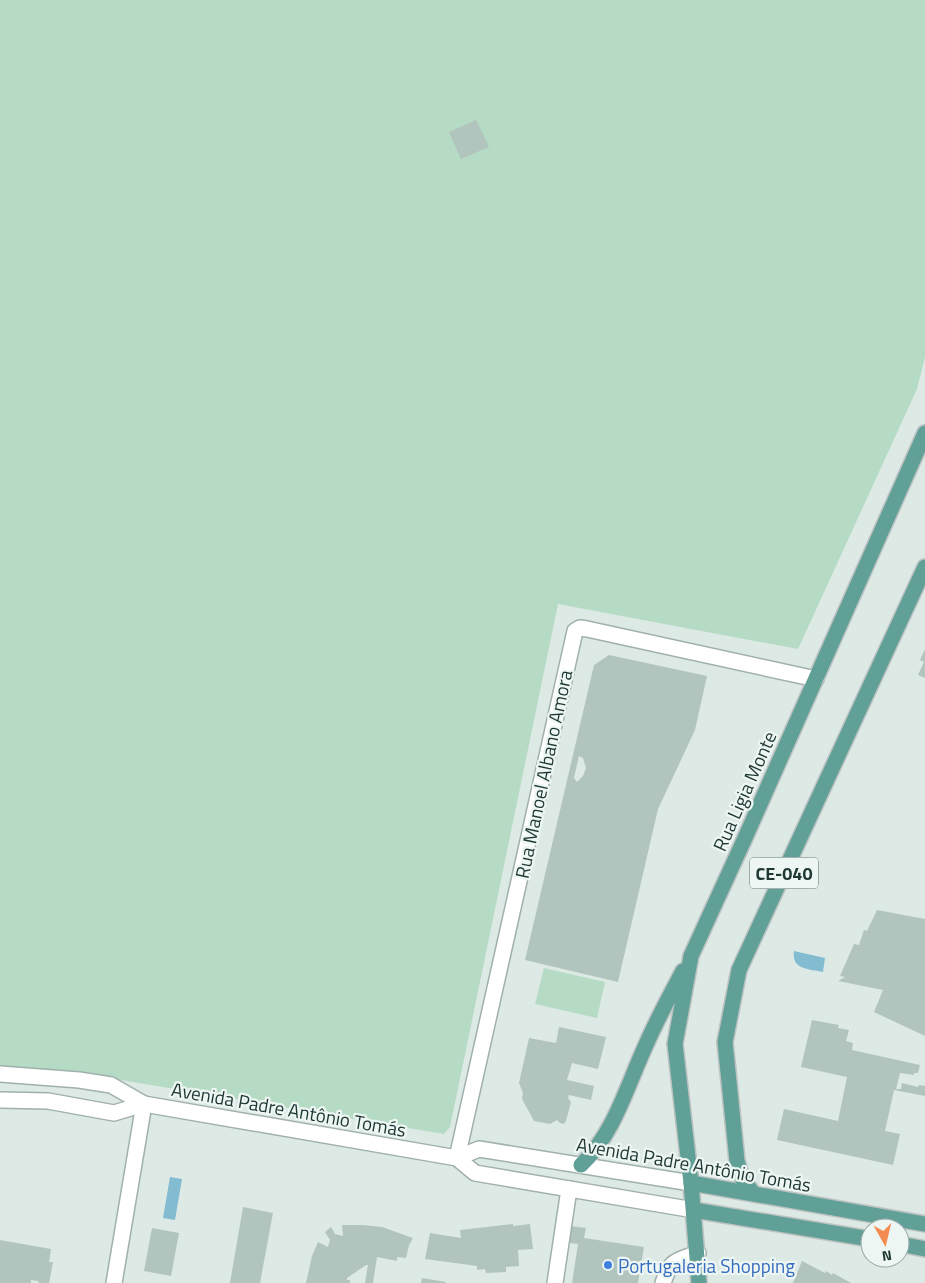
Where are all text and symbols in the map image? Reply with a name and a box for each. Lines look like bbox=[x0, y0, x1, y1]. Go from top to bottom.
street label: Rua Manoel Albano Amora bbox=[507, 667, 579, 881]
street label: Rua Ligia Monte bbox=[705, 726, 783, 856]
road number: CE-040 bbox=[750, 858, 818, 888]
street label: Avenida Padre Antônio Tomás bbox=[169, 1074, 409, 1144]
street label: Avenida Padre Antônio Tomás bbox=[574, 1129, 814, 1199]
north arrow bbox=[860, 1218, 910, 1268]
text: N bbox=[881, 1245, 893, 1267]
place label: Portugaleria Shopping bbox=[618, 1251, 795, 1280]
marker: Portugaleria Shopping bbox=[602, 1259, 614, 1271]

